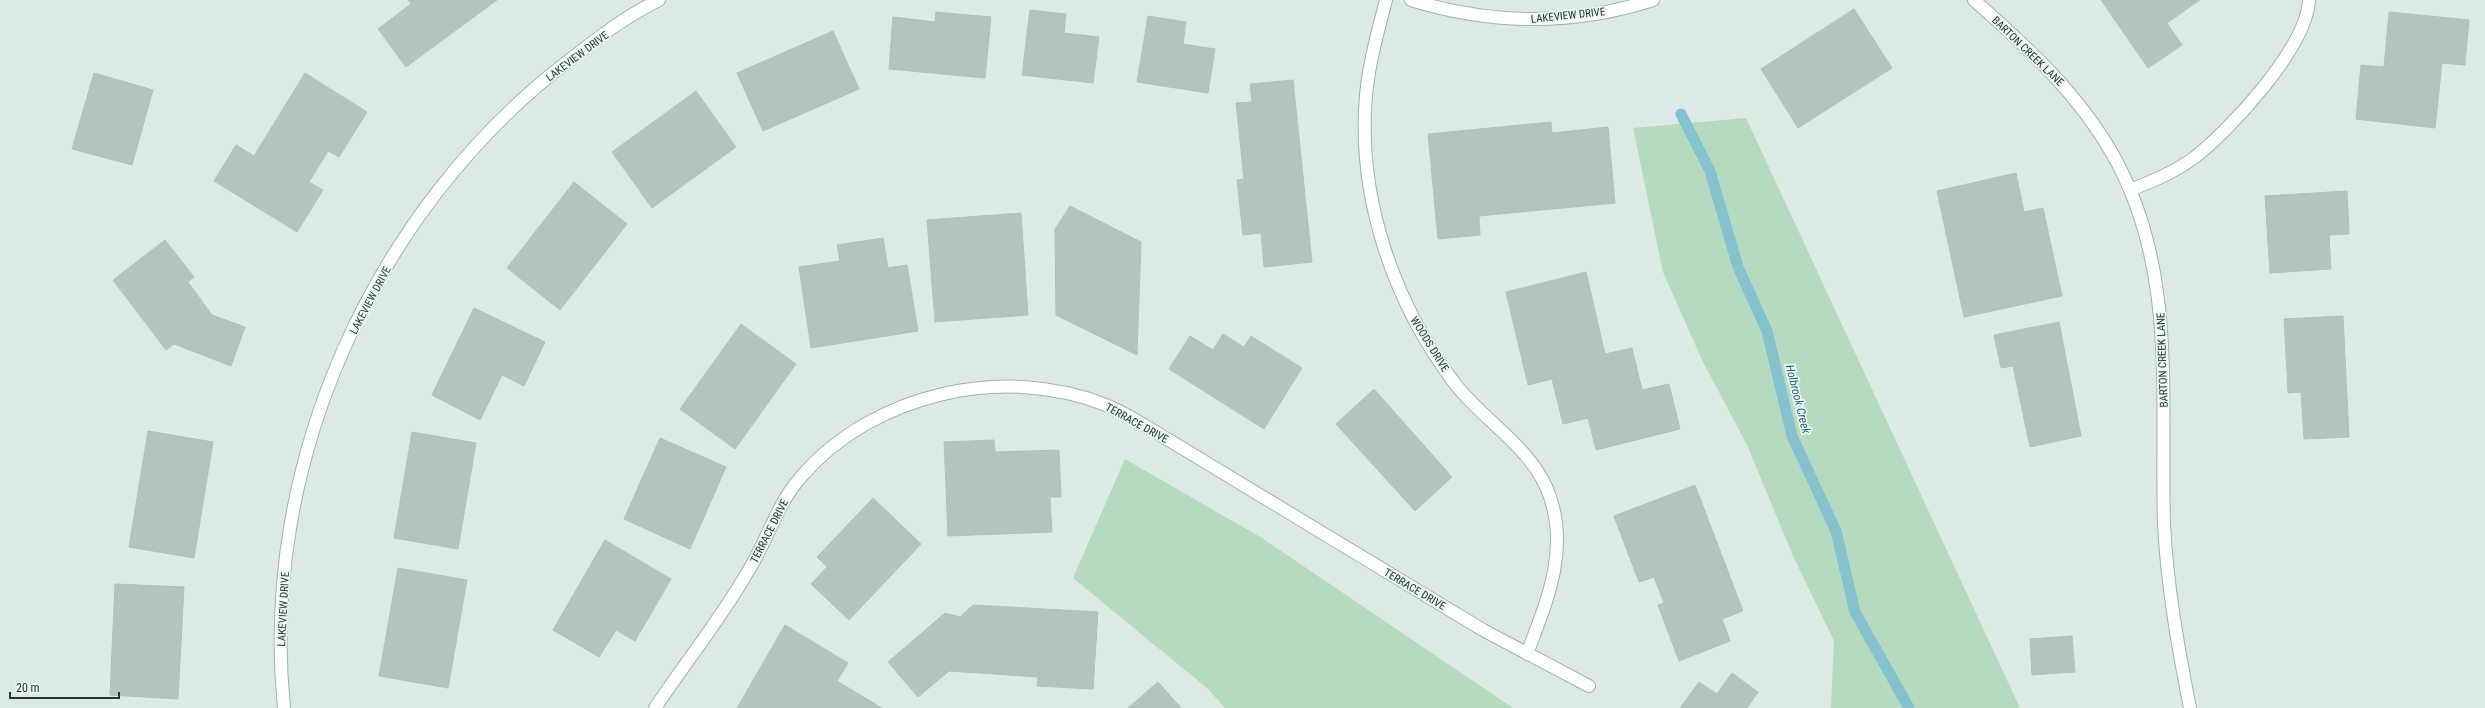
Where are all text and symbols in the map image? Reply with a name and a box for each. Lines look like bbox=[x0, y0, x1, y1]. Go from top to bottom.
street label: LAKEVIEW DRIVE bbox=[1530, 5, 1607, 26]
street label: BARTON CREEK LANE bbox=[1989, 14, 2067, 89]
street label: LAKEVIEW DRIVE bbox=[543, 28, 612, 84]
street label: LAKEVIEW DRIVE bbox=[347, 264, 394, 336]
street label: BARTON CREEK LANE bbox=[2154, 312, 2171, 408]
street label: WOODS DRIVE bbox=[1407, 314, 1452, 375]
water label: Holbrook Creek bbox=[1783, 363, 1814, 436]
street label: TERRACE DRIVE bbox=[1103, 401, 1171, 446]
street label: TERRACE DRIVE bbox=[748, 497, 791, 565]
street label: TERRACE DRIVE bbox=[1381, 566, 1448, 613]
street label: LAKEVIEW DRIVE bbox=[275, 571, 292, 647]
scale bar bbox=[10, 674, 119, 700]
text: 20 m bbox=[16, 681, 40, 695]

